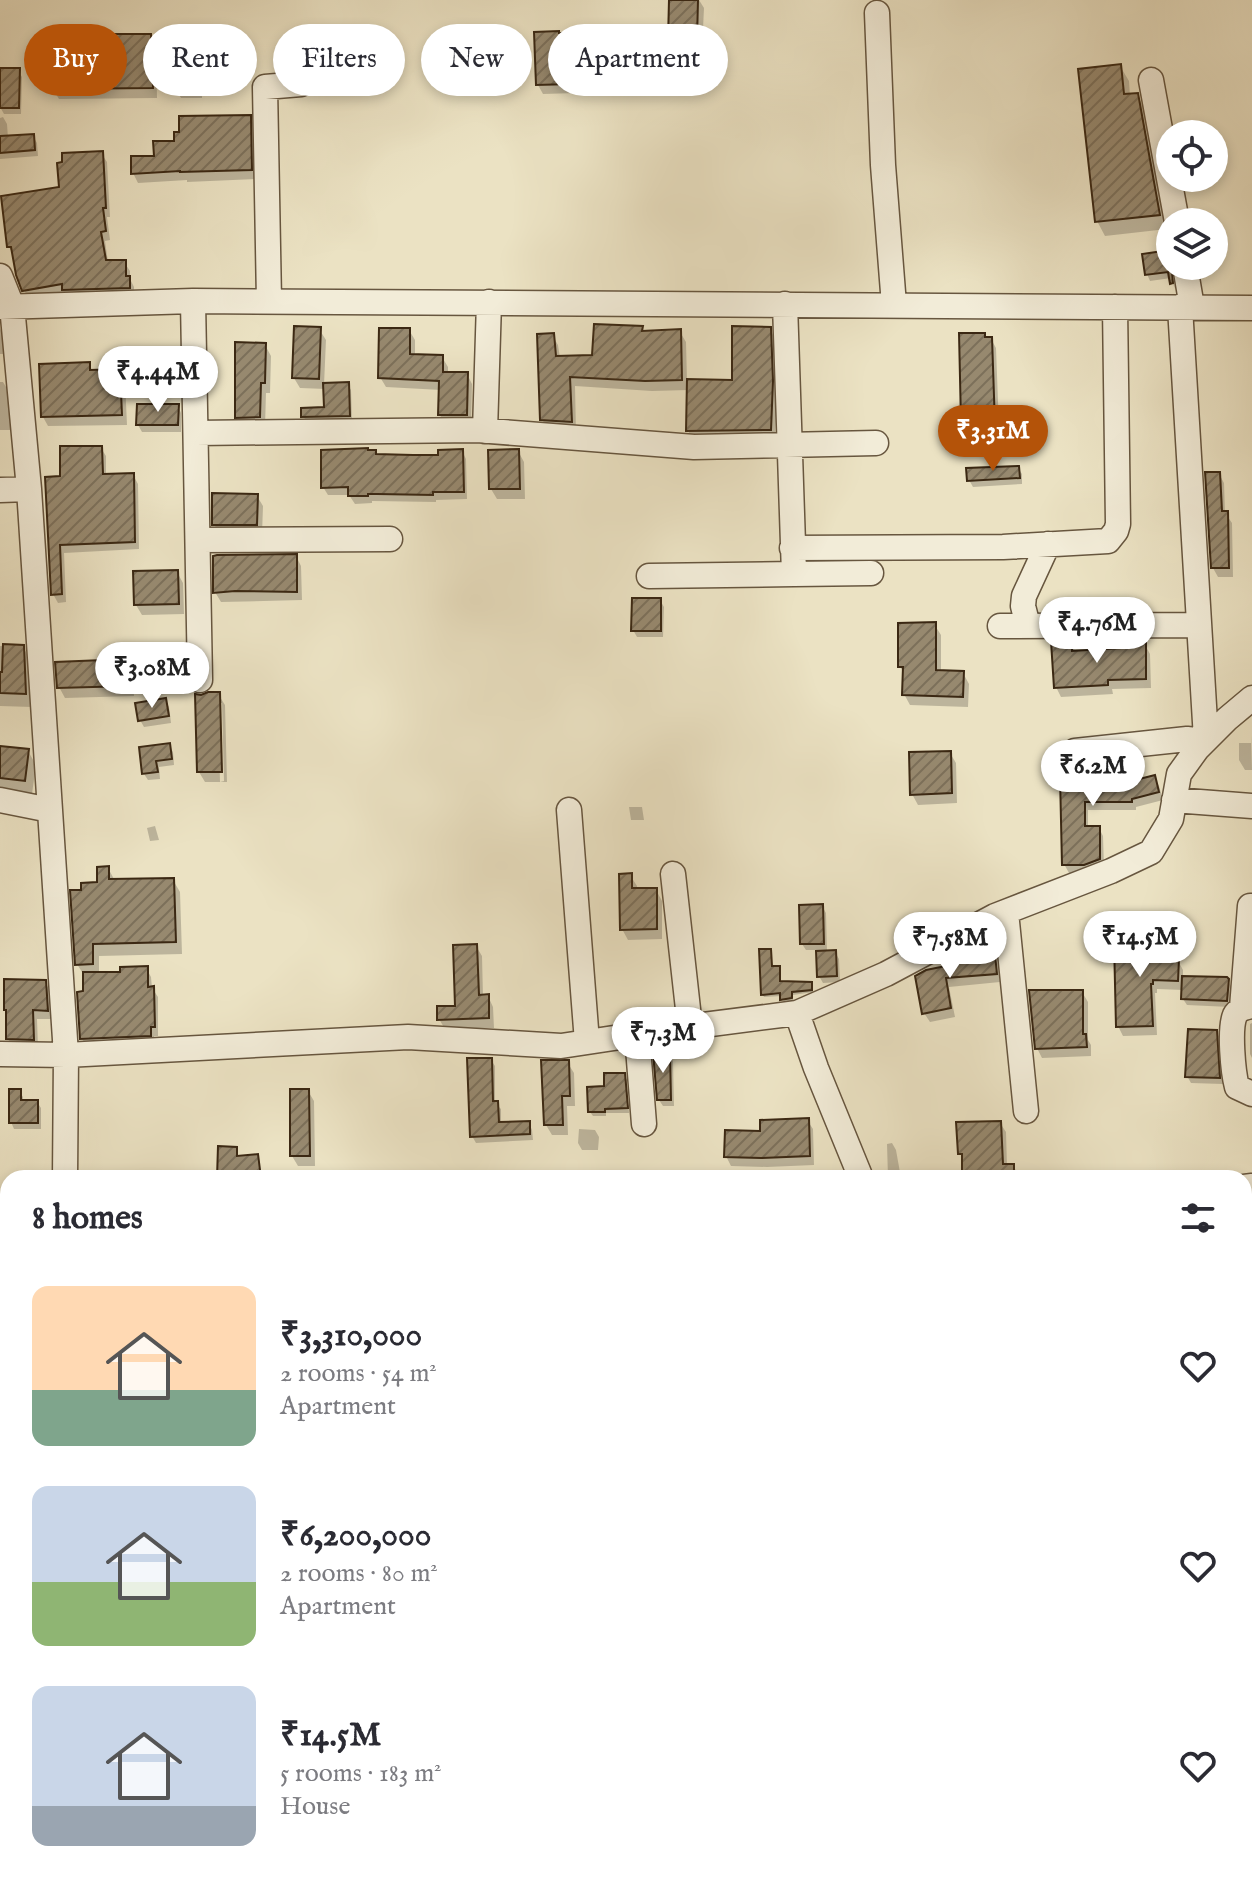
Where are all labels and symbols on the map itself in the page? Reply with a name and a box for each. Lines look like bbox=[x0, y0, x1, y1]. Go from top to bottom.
pin: ₹4.44M bbox=[93, 346, 223, 414]
pin: ₹3.31M bbox=[928, 405, 1058, 473]
pin: ₹4.76M bbox=[1032, 597, 1162, 665]
pin: ₹3.08M bbox=[87, 642, 217, 710]
pin: ₹6.2M bbox=[1037, 740, 1149, 808]
pin: ₹14.5M bbox=[1075, 911, 1205, 979]
pin: ₹7.58M bbox=[885, 912, 1015, 980]
pin: ₹7.3M bbox=[607, 1007, 719, 1075]

